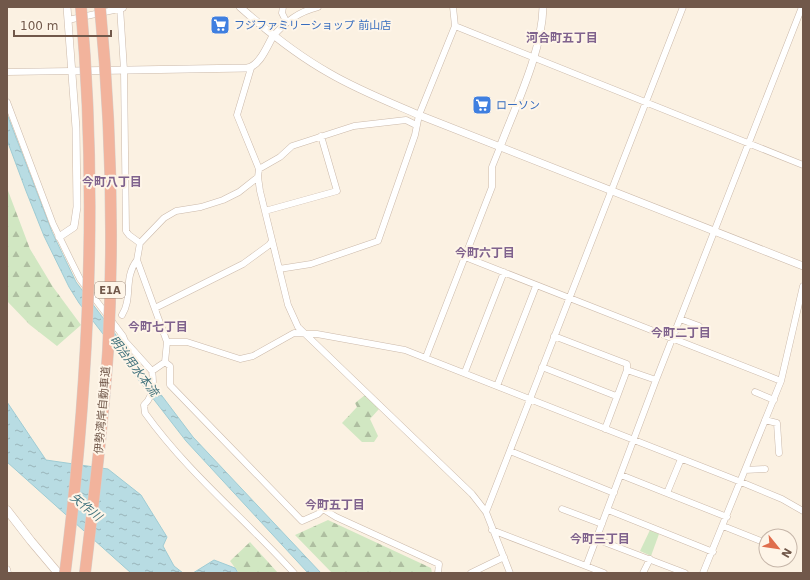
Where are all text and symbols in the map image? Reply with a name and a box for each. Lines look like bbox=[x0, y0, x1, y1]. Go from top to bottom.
scale bar bbox=[14, 12, 111, 38]
supermarket icon: フジファミリーショップ 前山店 bbox=[209, 14, 231, 36]
text: 100 m bbox=[20, 19, 58, 33]
place label: フジファミリーショップ 前山店 bbox=[234, 19, 391, 32]
district label: 河合町五丁目 bbox=[526, 31, 598, 45]
supermarket icon: ローソン bbox=[471, 94, 493, 116]
place label: ローソン bbox=[496, 99, 540, 112]
district label: 今町八丁目 bbox=[82, 175, 142, 189]
district label: 今町六丁目 bbox=[455, 246, 515, 260]
road number: E1A bbox=[95, 282, 125, 298]
district label: 今町七丁目 bbox=[128, 320, 188, 334]
district label: 今町二丁目 bbox=[651, 326, 711, 340]
water label: 明治用水本流 bbox=[107, 333, 162, 401]
street label: 伊勢湾岸自動車道 bbox=[92, 366, 113, 454]
water label: 矢作川 bbox=[68, 490, 106, 525]
district label: 今町五丁目 bbox=[305, 498, 365, 512]
north arrow bbox=[758, 528, 798, 568]
district label: 今町三丁目 bbox=[570, 532, 630, 546]
text: N bbox=[778, 546, 794, 560]

